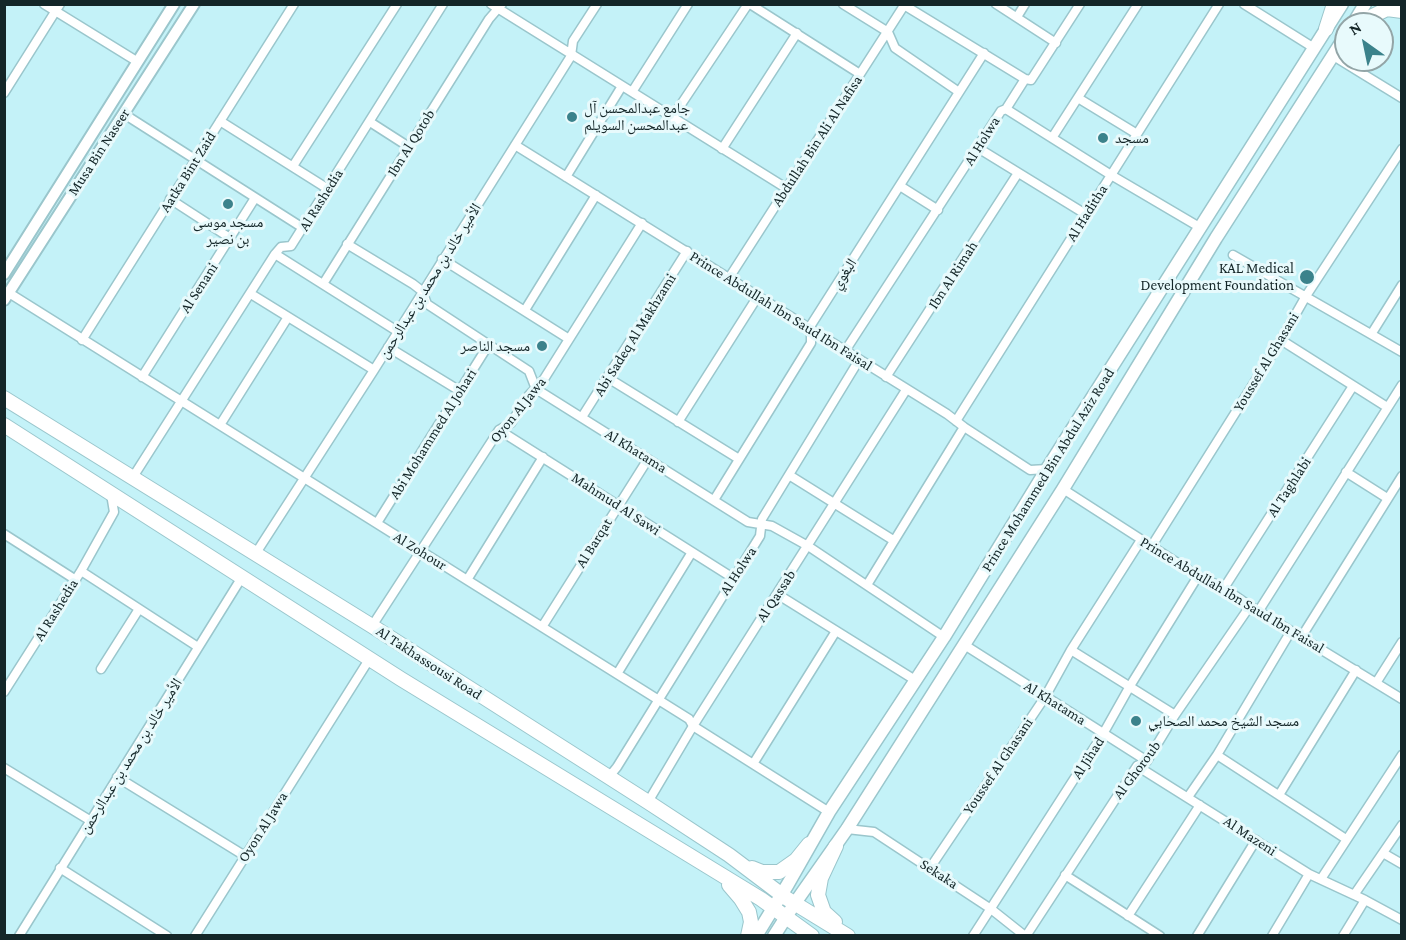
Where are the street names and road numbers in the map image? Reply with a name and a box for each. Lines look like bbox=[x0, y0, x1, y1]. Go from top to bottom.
street label: Abdullah Bin Ali Al Nafisa bbox=[768, 72, 866, 210]
street label: Musa Bin Naseer bbox=[64, 105, 134, 199]
street label: Ibn Al Qotob bbox=[383, 106, 439, 180]
street label: Al Holwa bbox=[960, 113, 1004, 169]
street label: Aatka Bint Zaid bbox=[156, 128, 220, 216]
street label: Al Rashedia bbox=[295, 166, 347, 234]
street label: Al Haditha bbox=[1062, 181, 1112, 245]
street label: الأمير خالد بن محمد بن عبدالرحمن bbox=[375, 200, 485, 362]
street label: Ibn Al Rimah bbox=[924, 238, 982, 312]
street label: Prince Abdullah Ibn Saud Ibn Faisal bbox=[686, 247, 876, 375]
street label: البغوي bbox=[827, 255, 861, 293]
street label: Al Senani bbox=[176, 260, 222, 316]
street label: Abi Sadeq Al Makhzami bbox=[590, 270, 680, 400]
street label: Youssef Al Ghasani bbox=[1229, 309, 1303, 415]
street label: Abi Mohammed Al Johari bbox=[385, 365, 481, 503]
street label: Prince Mohammed Bin Abdul Aziz Road bbox=[978, 365, 1118, 575]
street label: Oyon Al Jawa bbox=[486, 373, 550, 447]
street label: Al Khatama bbox=[602, 425, 670, 477]
street label: Al Taghlabi bbox=[1263, 454, 1315, 520]
street label: Mahmud Al Sawi bbox=[568, 469, 664, 539]
street label: Al Barqat bbox=[572, 515, 616, 571]
street label: Al Zohour bbox=[390, 528, 450, 574]
street label: Prince Abdullah Ibn Saud Ibn Faisal bbox=[1137, 533, 1327, 657]
street label: Al Holwa bbox=[716, 543, 760, 599]
street label: Al Qassab bbox=[752, 566, 800, 626]
street label: Al Rashedia bbox=[30, 576, 82, 644]
street label: Al Takhassousi Road bbox=[373, 622, 485, 704]
street label: الأمير خالد بن محمد بن عبدالرحمن bbox=[76, 675, 186, 837]
street label: Al Khatama bbox=[1021, 677, 1089, 729]
street label: Youssef Al Ghasani bbox=[959, 714, 1037, 818]
street label: Al Jihad bbox=[1068, 734, 1108, 782]
street label: Al Ghoroub bbox=[1109, 737, 1165, 803]
street label: Oyon Al Jawa bbox=[234, 788, 292, 866]
street label: Al Mazeni bbox=[1220, 812, 1280, 860]
street label: Sekaka bbox=[917, 855, 961, 893]

